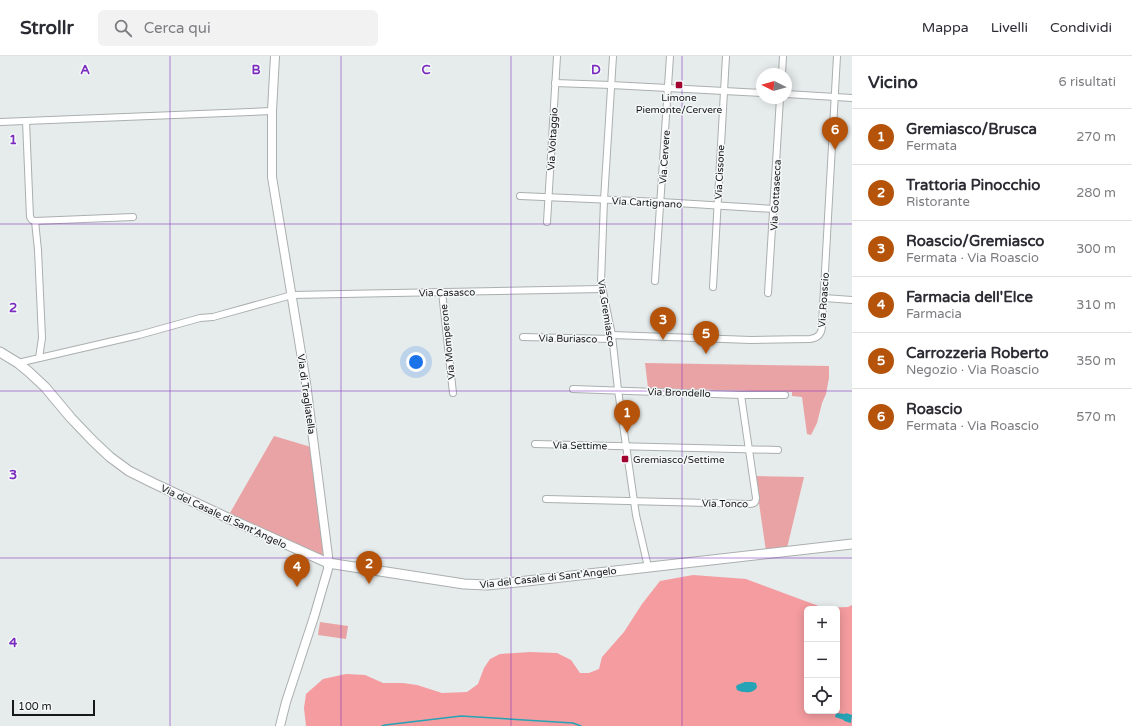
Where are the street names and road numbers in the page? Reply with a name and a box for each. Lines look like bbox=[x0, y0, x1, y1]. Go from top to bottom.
street label: Via Voltaggio bbox=[545, 107, 561, 171]
street label: Via Cervere bbox=[657, 129, 673, 184]
street label: Via Cissone bbox=[713, 144, 727, 200]
street label: Via Gottasecca bbox=[768, 159, 784, 231]
street label: Via Cartignano bbox=[611, 195, 682, 211]
street label: Via Roascio bbox=[816, 272, 832, 328]
street label: Via Gremiasco bbox=[595, 279, 617, 348]
street label: Via Casasco bbox=[419, 287, 475, 299]
street label: Via Momperone bbox=[438, 303, 458, 380]
street label: Via Buriasco bbox=[539, 332, 597, 346]
street label: Via di Tragliatella bbox=[294, 353, 318, 435]
street label: Via Brondello bbox=[647, 386, 711, 400]
street label: Via Settime bbox=[553, 440, 608, 452]
street label: Via del Casale di Sant'Angelo bbox=[159, 482, 288, 551]
street label: Via Tonco bbox=[702, 498, 748, 510]
street label: Via del Casale di Sant'Angelo bbox=[479, 565, 617, 591]

